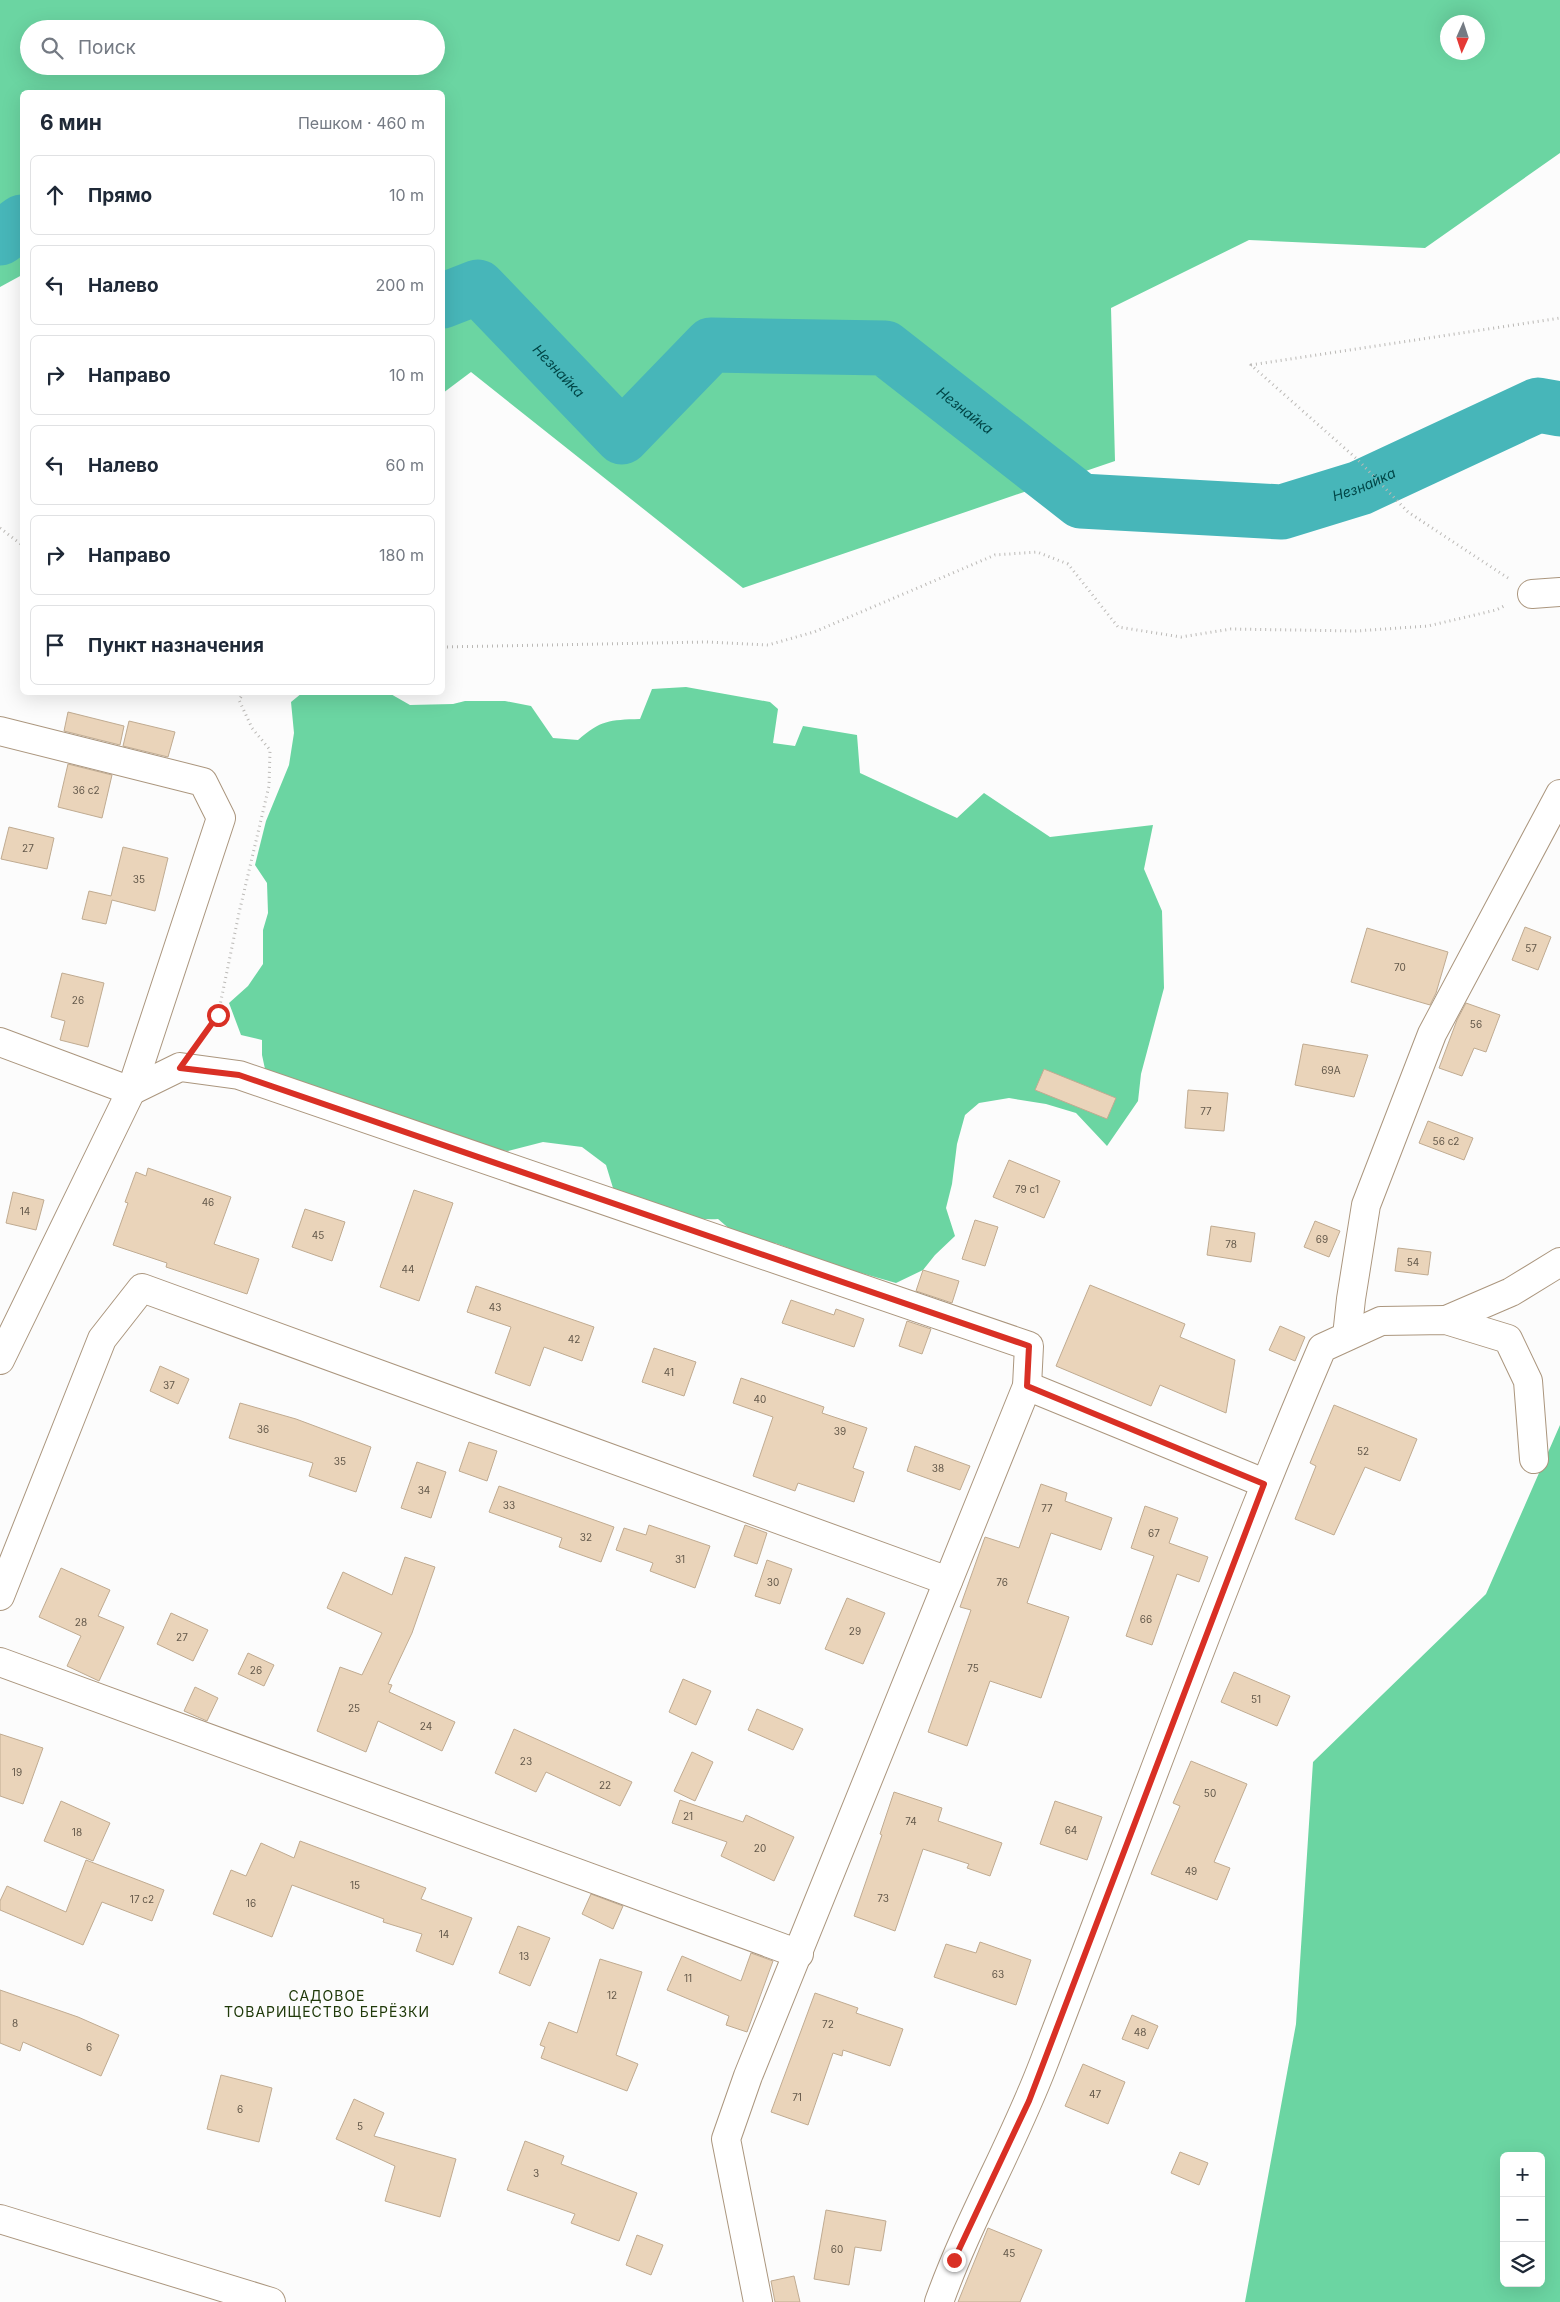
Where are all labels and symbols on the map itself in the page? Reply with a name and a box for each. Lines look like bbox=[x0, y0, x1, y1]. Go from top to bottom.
north arrow bbox=[1440, 15, 1485, 60]
water label: Незнайка bbox=[530, 341, 588, 401]
water label: Незнайка bbox=[934, 383, 997, 438]
water label: Незнайка bbox=[1330, 464, 1398, 504]
house number: 36 с2 bbox=[72, 784, 100, 796]
house number: 27 bbox=[22, 842, 34, 854]
house number: 35 bbox=[133, 873, 145, 885]
house number: 57 bbox=[1525, 942, 1537, 954]
house number: 70 bbox=[1394, 961, 1406, 973]
house number: 26 bbox=[72, 994, 84, 1006]
route start bbox=[207, 1004, 230, 1027]
house number: 56 bbox=[1470, 1018, 1482, 1030]
house number: 69А bbox=[1321, 1064, 1341, 1076]
house number: 77 bbox=[1200, 1105, 1212, 1117]
house number: 56 с2 bbox=[1433, 1135, 1459, 1147]
house number: 79 с1 bbox=[1015, 1183, 1039, 1195]
house number: 46 bbox=[202, 1196, 214, 1208]
house number: 14 bbox=[20, 1205, 30, 1217]
house number: 45 bbox=[312, 1229, 324, 1241]
house number: 69 bbox=[1316, 1233, 1328, 1245]
house number: 78 bbox=[1225, 1238, 1237, 1250]
house number: 54 bbox=[1407, 1256, 1419, 1268]
house number: 44 bbox=[402, 1263, 414, 1275]
house number: 43 bbox=[489, 1301, 501, 1313]
house number: 42 bbox=[568, 1333, 580, 1345]
house number: 41 bbox=[664, 1366, 674, 1378]
house number: 37 bbox=[163, 1379, 175, 1391]
house number: 40 bbox=[754, 1393, 766, 1405]
house number: 36 bbox=[257, 1423, 269, 1435]
house number: 39 bbox=[834, 1425, 846, 1437]
house number: 52 bbox=[1357, 1445, 1369, 1457]
house number: 35 bbox=[334, 1455, 346, 1467]
house number: 38 bbox=[932, 1462, 944, 1474]
house number: 34 bbox=[418, 1484, 430, 1496]
house number: 33 bbox=[503, 1499, 515, 1511]
house number: 77 bbox=[1041, 1502, 1053, 1514]
house number: 67 bbox=[1148, 1527, 1160, 1539]
house number: 32 bbox=[580, 1531, 592, 1543]
house number: 31 bbox=[675, 1553, 685, 1565]
house number: 30 bbox=[767, 1576, 779, 1588]
house number: 76 bbox=[996, 1576, 1008, 1588]
house number: 66 bbox=[1140, 1613, 1152, 1625]
house number: 28 bbox=[75, 1616, 87, 1628]
house number: 29 bbox=[849, 1625, 861, 1637]
house number: 27 bbox=[176, 1631, 188, 1643]
house number: 75 bbox=[967, 1662, 979, 1674]
house number: 26 bbox=[250, 1664, 262, 1676]
house number: 51 bbox=[1251, 1693, 1261, 1705]
house number: 25 bbox=[348, 1702, 360, 1714]
house number: 24 bbox=[420, 1720, 432, 1732]
house number: 23 bbox=[520, 1755, 532, 1767]
house number: 19 bbox=[12, 1766, 22, 1778]
house number: 22 bbox=[599, 1779, 611, 1791]
house number: 50 bbox=[1204, 1787, 1216, 1799]
house number: 21 bbox=[683, 1810, 693, 1822]
house number: 74 bbox=[905, 1815, 917, 1827]
house number: 64 bbox=[1065, 1824, 1077, 1836]
house number: 18 bbox=[72, 1826, 82, 1838]
house number: 20 bbox=[754, 1842, 766, 1854]
house number: 49 bbox=[1185, 1865, 1197, 1877]
house number: 15 bbox=[350, 1879, 360, 1891]
house number: 73 bbox=[877, 1892, 889, 1904]
house number: 17 с2 bbox=[130, 1893, 154, 1905]
house number: 16 bbox=[246, 1897, 256, 1909]
house number: 14 bbox=[439, 1928, 449, 1940]
house number: 13 bbox=[519, 1950, 529, 1962]
house number: 63 bbox=[992, 1968, 1004, 1980]
house number: 11 bbox=[684, 1972, 692, 1984]
district label: САДОВОЕ ТОВАРИЩЕСТВО БЕРЁЗКИ bbox=[224, 1987, 430, 2020]
house number: 12 bbox=[607, 1989, 617, 2001]
house number: 8 bbox=[12, 2017, 18, 2029]
house number: 72 bbox=[822, 2018, 834, 2030]
house number: 48 bbox=[1134, 2026, 1146, 2038]
house number: 6 bbox=[86, 2041, 92, 2053]
house number: 47 bbox=[1089, 2088, 1101, 2100]
house number: 71 bbox=[792, 2091, 802, 2103]
house number: 6 bbox=[237, 2103, 243, 2115]
house number: 5 bbox=[357, 2120, 363, 2132]
house number: 3 bbox=[533, 2167, 539, 2179]
house number: 60 bbox=[831, 2243, 843, 2255]
house number: 45 bbox=[1003, 2247, 1015, 2259]
route end bbox=[943, 2249, 966, 2272]

